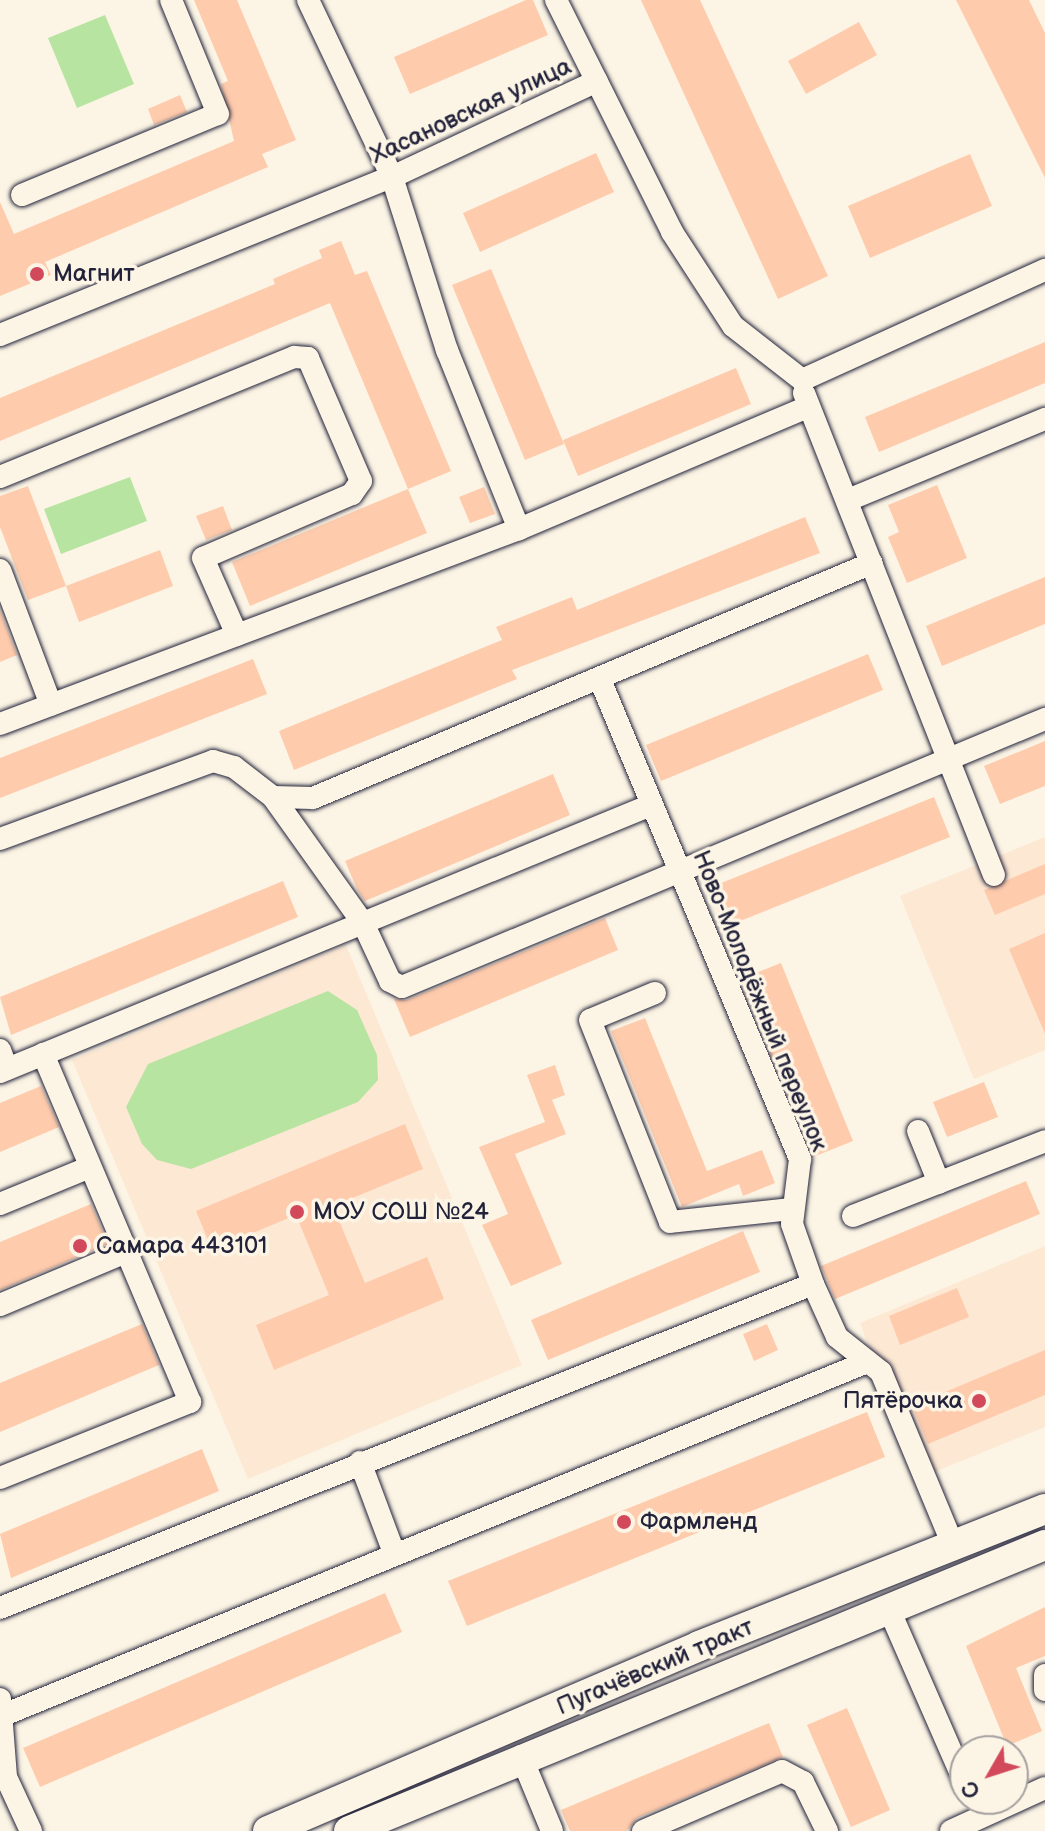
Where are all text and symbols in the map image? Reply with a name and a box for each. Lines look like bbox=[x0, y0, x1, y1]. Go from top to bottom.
street label: Хасановская улица bbox=[366, 52, 576, 170]
place label: Магнит bbox=[53, 260, 135, 288]
marker: Магнит bbox=[28, 265, 46, 283]
street label: Ново-Молодёжный переулок bbox=[686, 846, 834, 1156]
place label: МОУ СОШ №24 bbox=[313, 1198, 489, 1226]
marker: МОУ СОШ №24 bbox=[288, 1203, 306, 1221]
place label: Самара 443101 bbox=[96, 1232, 267, 1260]
marker: Самара 443101 bbox=[71, 1237, 89, 1255]
place label: Пятёрочка bbox=[843, 1387, 963, 1415]
marker: Пятёрочка bbox=[970, 1392, 988, 1410]
place label: Фармленд bbox=[640, 1508, 757, 1536]
marker: Фармленд bbox=[615, 1513, 633, 1531]
street label: Пугачёвский тракт bbox=[552, 1613, 758, 1721]
north arrow bbox=[949, 1735, 1029, 1815]
text: С bbox=[956, 1775, 987, 1804]

